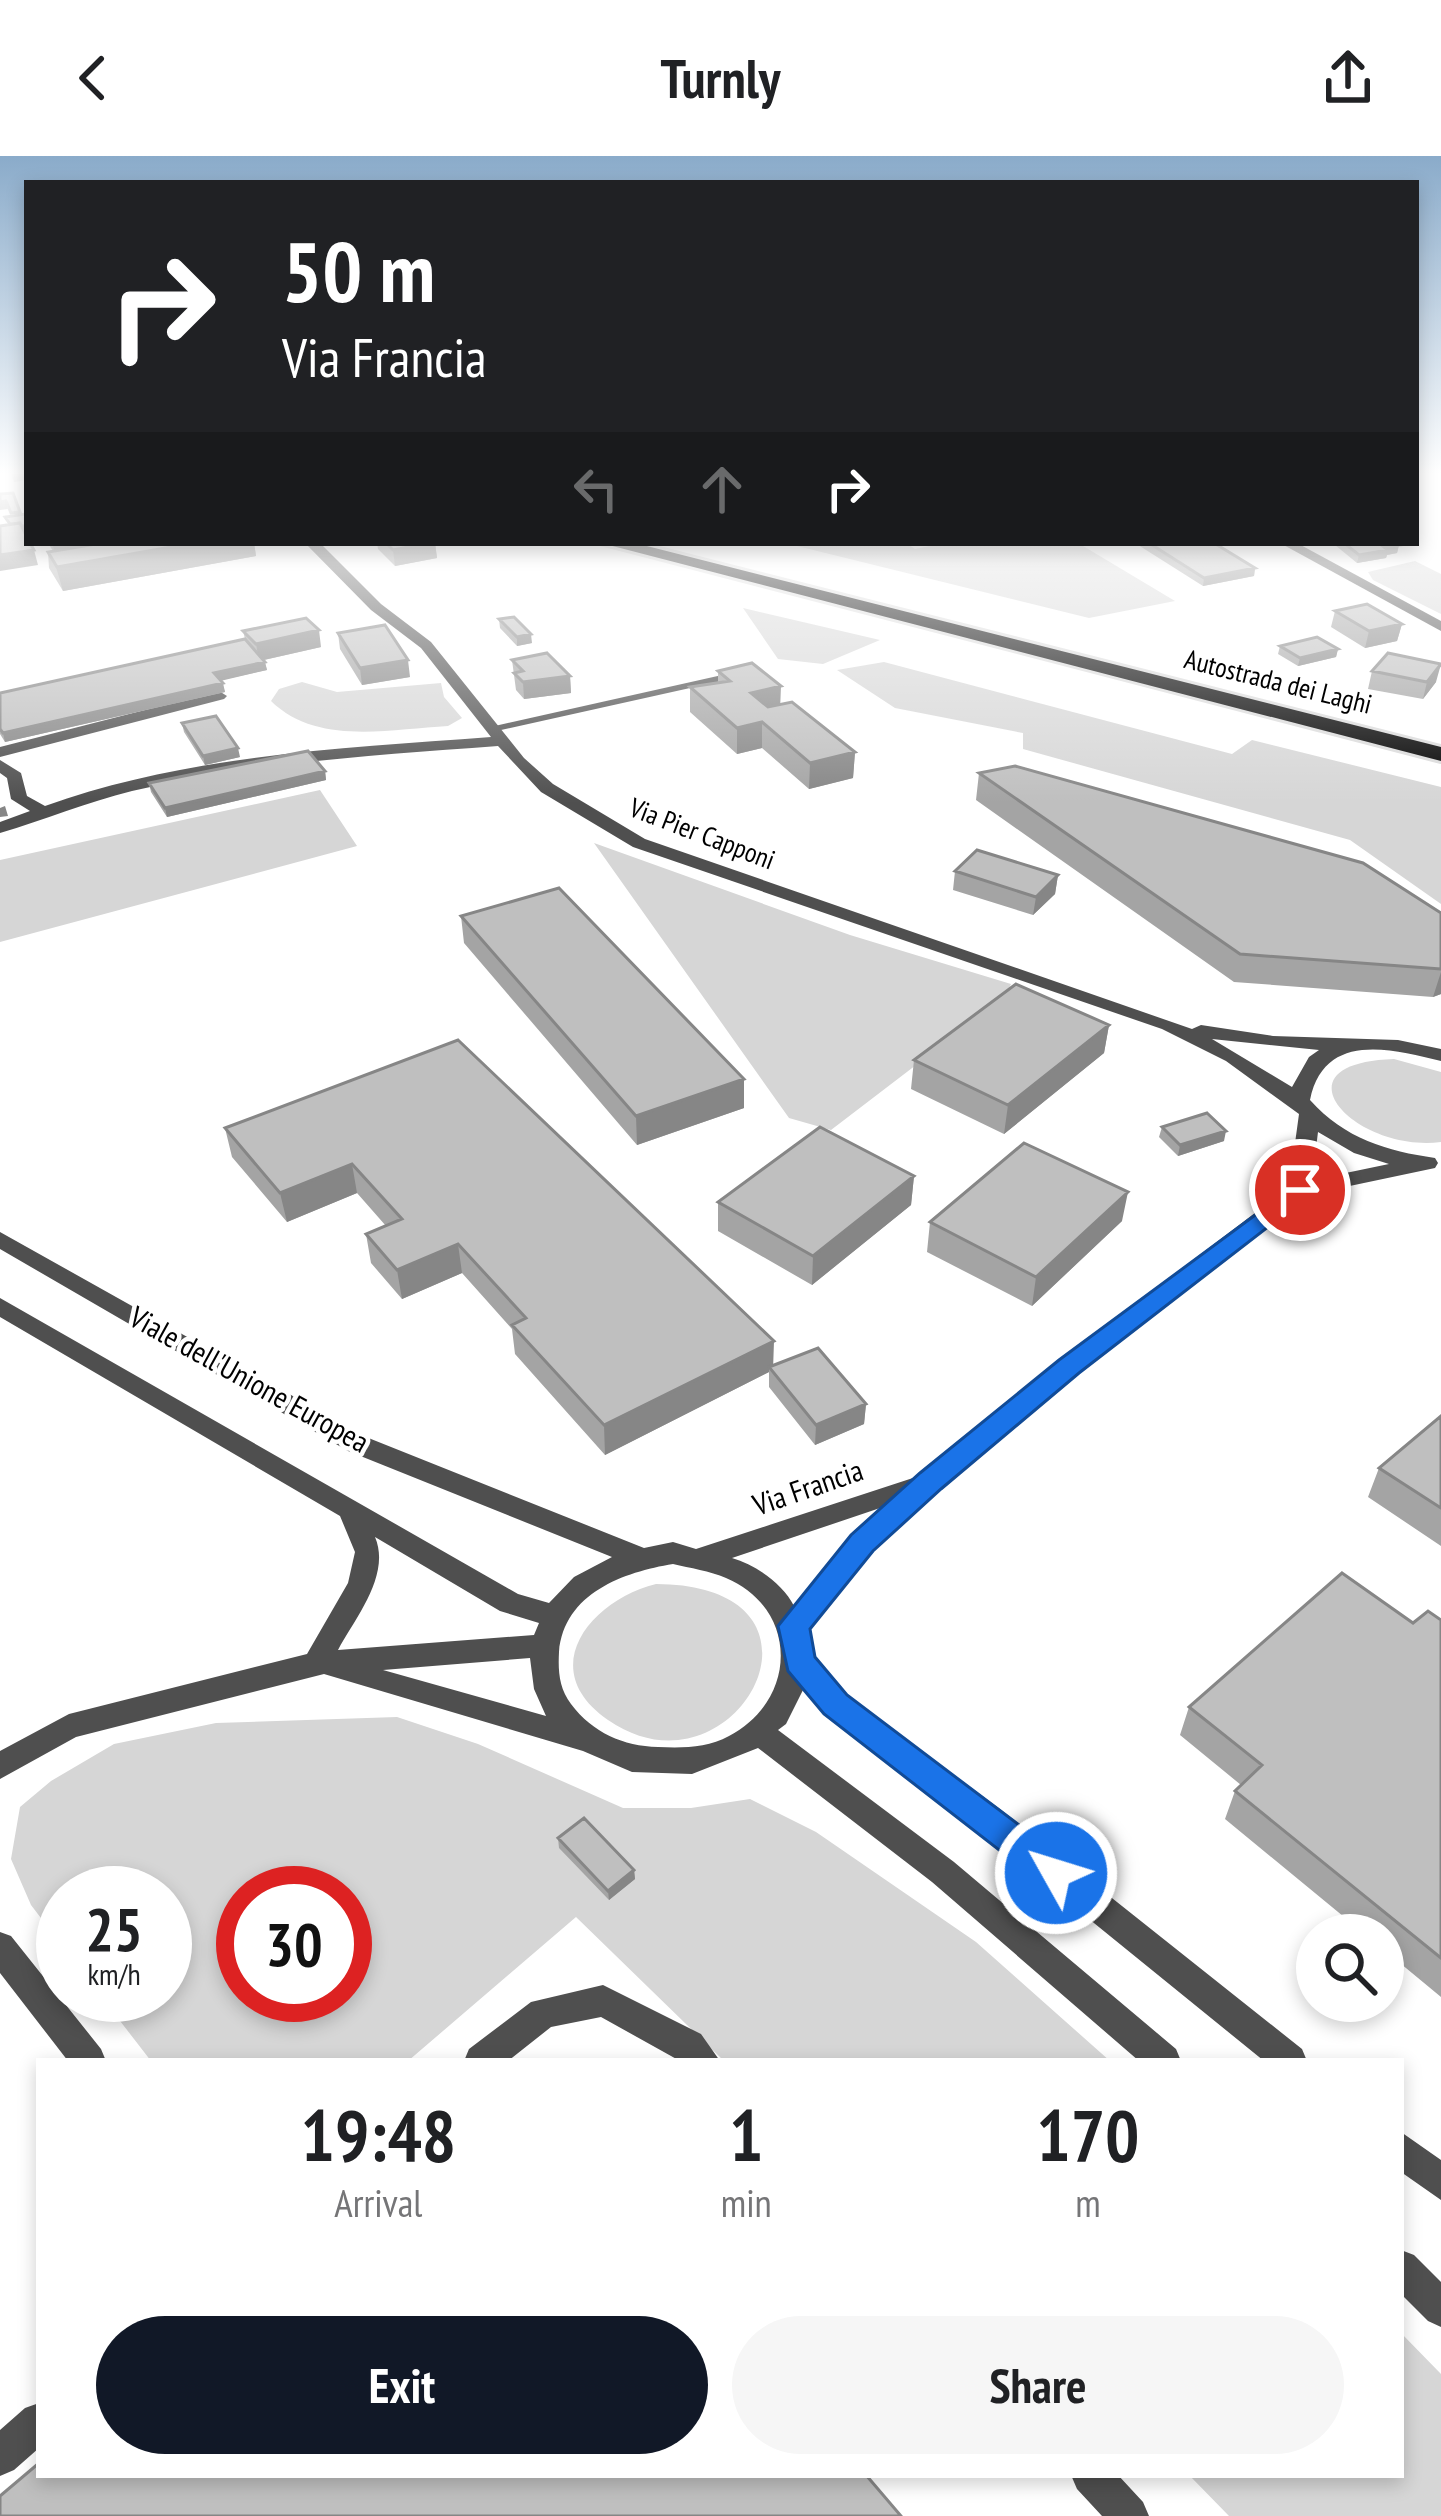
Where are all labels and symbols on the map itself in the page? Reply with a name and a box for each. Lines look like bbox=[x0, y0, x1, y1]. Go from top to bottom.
street label: Autostrada dei Laghi bbox=[1181, 641, 1375, 721]
street label: Via Pier Capponi bbox=[624, 789, 780, 876]
pin bbox=[1249, 1139, 1351, 1241]
street label: Viale dell'Unione Europea bbox=[122, 1296, 376, 1461]
street label: Via Francia bbox=[746, 1450, 868, 1524]
position arrow bbox=[993, 1810, 1119, 1936]
speed limit sign: 30 bbox=[216, 1866, 372, 2022]

